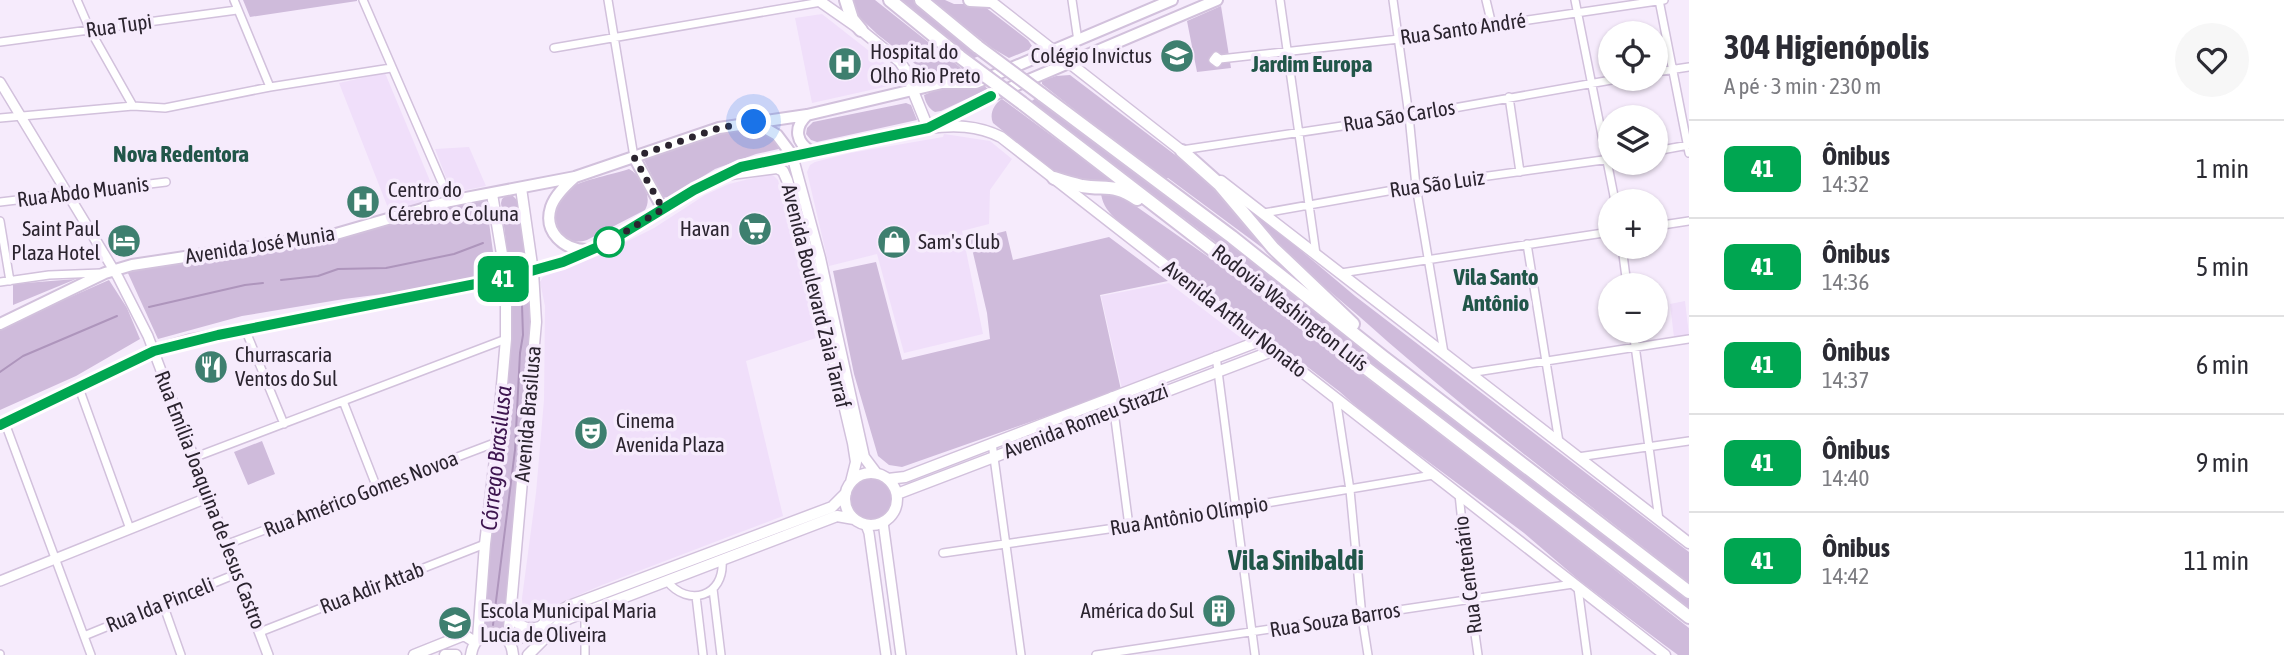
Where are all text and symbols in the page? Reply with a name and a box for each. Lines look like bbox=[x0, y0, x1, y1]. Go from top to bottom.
street label: Rua Santo André bbox=[1398, 7, 1527, 49]
street label: Rua Tupi bbox=[84, 9, 153, 42]
map controls bbox=[1598, 21, 1668, 343]
button: locate bbox=[1598, 21, 1668, 91]
button: heart bbox=[2175, 23, 2249, 97]
text: 304 Higienópolis bbox=[1724, 28, 1929, 66]
school or university icon: Colégio Invictus bbox=[1158, 37, 1196, 75]
place label: Hospital do Olho Rio Preto bbox=[870, 39, 981, 87]
place label: Colégio Invictus bbox=[1031, 43, 1152, 67]
hospital icon: Hospital do Olho Rio Preto bbox=[826, 45, 864, 83]
district label: Jardim Europa bbox=[1251, 51, 1373, 77]
text: A pé · 3 min · 230 m bbox=[1724, 73, 1881, 99]
street label: Rua São Carlos bbox=[1341, 94, 1456, 136]
your location bbox=[736, 104, 771, 139]
button: layers bbox=[1598, 105, 1668, 175]
district label: Nova Redentora bbox=[113, 141, 249, 167]
text: Ônibus bbox=[1822, 141, 1890, 171]
text: 1 min bbox=[2196, 154, 2249, 184]
text: 41 bbox=[1751, 155, 1774, 182]
street label: Rua São Luiz bbox=[1388, 164, 1486, 202]
street label: Rua Abdo Muanis bbox=[16, 171, 150, 211]
text: 14:32 bbox=[1822, 171, 1869, 197]
place label: Centro do Cérebro e Coluna bbox=[388, 177, 519, 225]
street label: Avenida Boulevard Zaia Tarraf bbox=[778, 182, 856, 410]
hospital icon: Centro do Cérebro e Coluna bbox=[344, 183, 382, 221]
button: + bbox=[1598, 189, 1668, 259]
supermarket icon: Havan bbox=[736, 210, 774, 248]
place label: Saint Paul Plaza Hotel bbox=[11, 216, 100, 264]
place label: Havan bbox=[680, 216, 730, 240]
street label: Avenida José Munia bbox=[183, 220, 336, 268]
hotel icon: Saint Paul Plaza Hotel bbox=[105, 222, 143, 260]
shop icon: Sam's Club bbox=[875, 223, 913, 261]
unlabelled marker bbox=[594, 227, 624, 257]
place label: Sam's Club bbox=[918, 229, 1000, 253]
street label: Rodovia Washington Luís bbox=[1208, 239, 1373, 376]
text: Ônibus bbox=[1822, 239, 1890, 269]
text: 5 min bbox=[2196, 252, 2249, 282]
text: 41 bbox=[1751, 253, 1774, 280]
street label: Avenida Arthur Nonato bbox=[1159, 255, 1312, 382]
line badge: 41 bbox=[472, 256, 534, 302]
district label: Vila Santo Antônio bbox=[1452, 264, 1539, 316]
text: 41 bbox=[492, 265, 514, 292]
text: 14:36 bbox=[1822, 269, 1869, 295]
button: − bbox=[1598, 273, 1668, 343]
text: Ônibus bbox=[1822, 337, 1890, 367]
place label: Churrascaria Ventos do Sul bbox=[235, 342, 338, 390]
street label: Avenida Brasilusa bbox=[509, 345, 545, 483]
restaurant icon: Churrascaria Ventos do Sul bbox=[192, 348, 230, 386]
text: 6 min bbox=[2196, 350, 2249, 380]
text: 41 bbox=[1751, 351, 1774, 378]
street label: Rua Emília Joaquina de Jesus Castro bbox=[151, 367, 271, 632]
text: 14:37 bbox=[1822, 367, 1869, 393]
street label: Avenida Romeu Strazzi bbox=[1000, 378, 1171, 462]
water label: Córrego Brasilusa bbox=[475, 384, 517, 532]
place label: Cinema Avenida Plaza bbox=[616, 408, 725, 456]
theatre icon: Cinema Avenida Plaza bbox=[572, 414, 610, 452]
text: Ônibus bbox=[1822, 435, 1890, 465]
street label: Rua Américo Gomes Novoa bbox=[260, 445, 461, 541]
text: 9 min bbox=[2196, 448, 2249, 478]
text: 41 bbox=[1751, 449, 1774, 476]
text: 14:40 bbox=[1822, 465, 1869, 491]
street label: Rua Antônio Olímpio bbox=[1108, 491, 1270, 539]
street label: Rua Centenário bbox=[1448, 515, 1486, 635]
text: Ônibus bbox=[1822, 533, 1890, 563]
district label: Vila Sinibaldi bbox=[1227, 544, 1364, 576]
text: 11 min bbox=[2184, 546, 2249, 576]
text: 41 bbox=[1751, 547, 1774, 574]
street label: Rua Adir Attab bbox=[316, 556, 427, 618]
text: 14:42 bbox=[1822, 563, 1869, 589]
street label: Rua Ida Pinceli bbox=[102, 572, 217, 637]
building icon: América do Sul bbox=[1200, 592, 1238, 630]
street label: Rua Souza Barros bbox=[1268, 597, 1402, 641]
place label: Escola Municipal Maria Lucia de Oliveira bbox=[480, 598, 657, 646]
place label: América do Sul bbox=[1080, 598, 1194, 622]
school or university icon: Escola Municipal Maria Lucia de Oliveira bbox=[436, 604, 474, 642]

